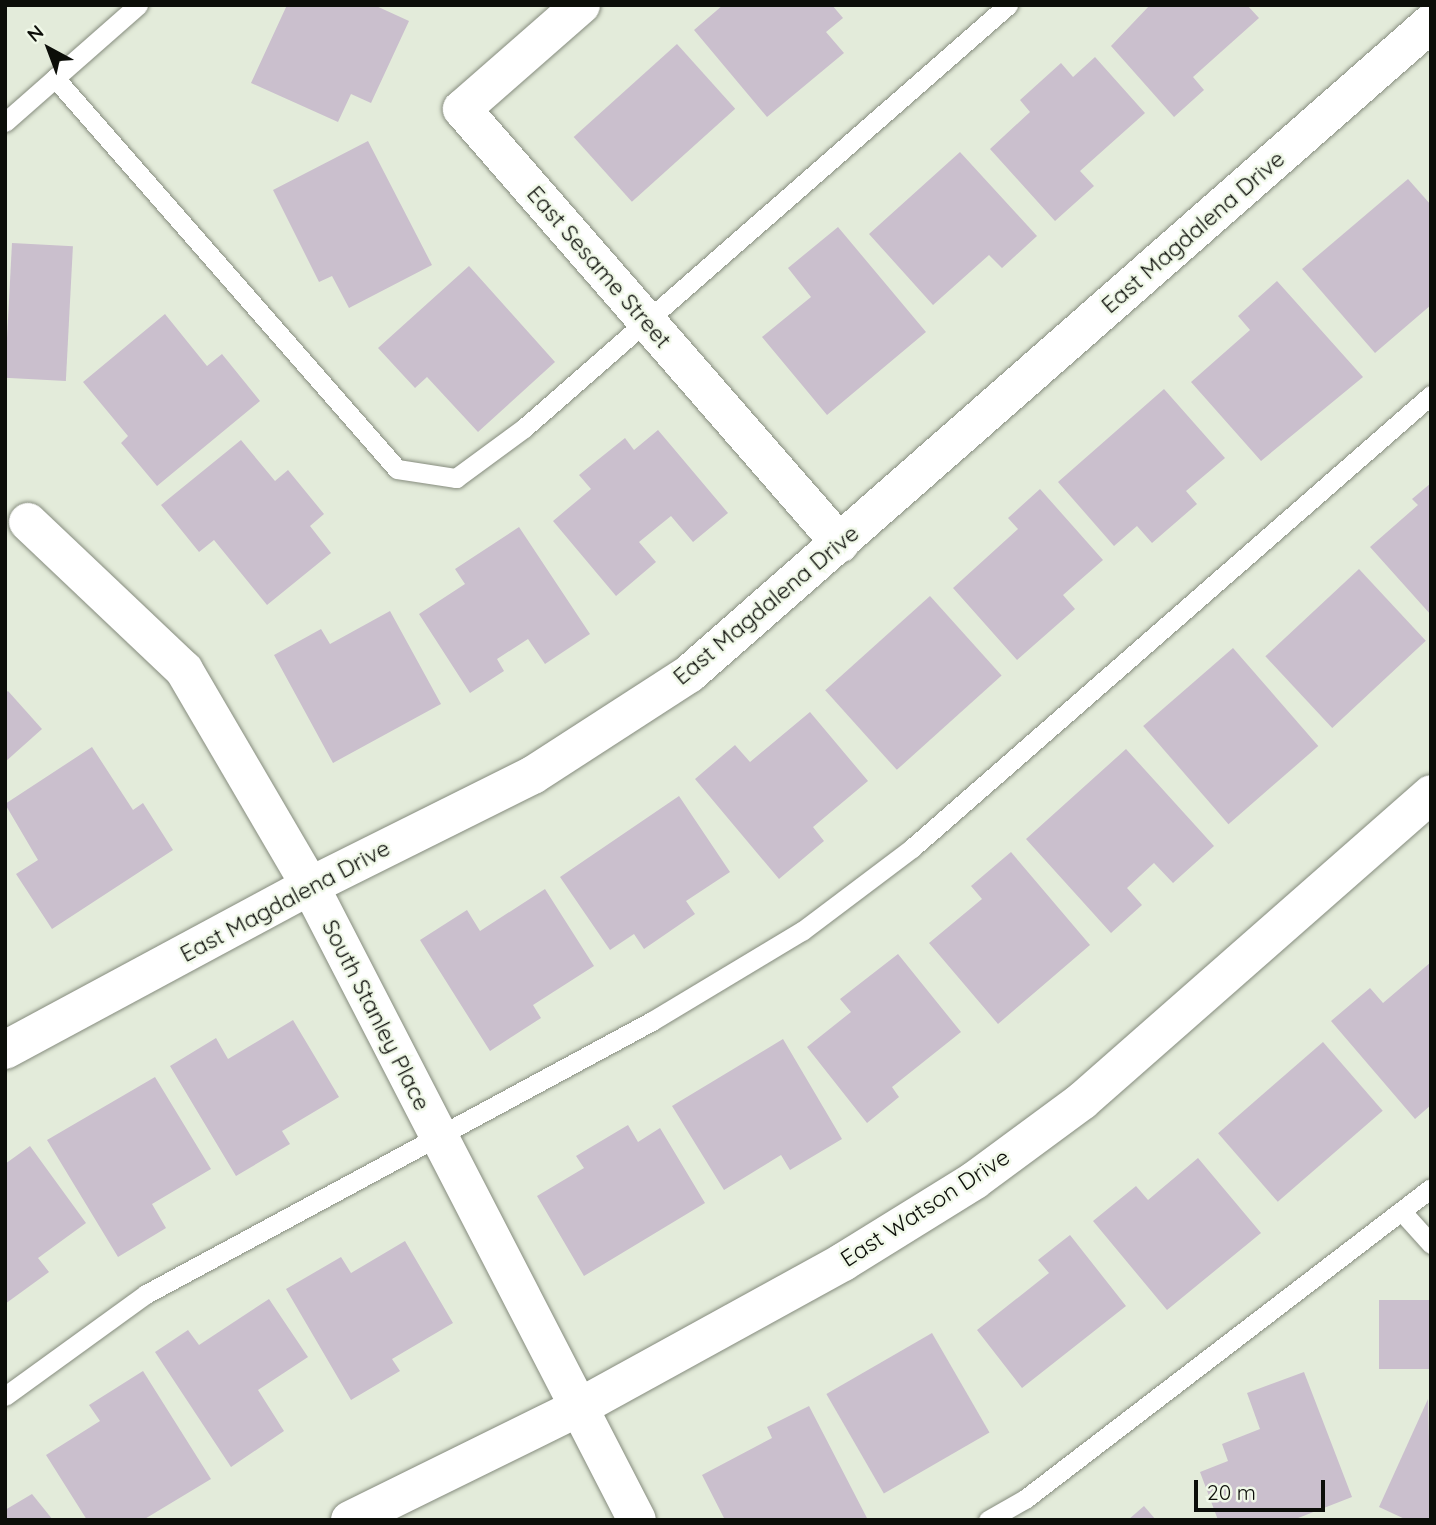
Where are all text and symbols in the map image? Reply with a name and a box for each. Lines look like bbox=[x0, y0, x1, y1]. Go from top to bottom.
north arrow bbox=[14, 14, 84, 84]
text: N bbox=[22, 20, 48, 47]
street label: East Magdalena Drive bbox=[1096, 145, 1290, 319]
street label: East Sesame Street bbox=[521, 180, 677, 354]
street label: East Magdalena Drive bbox=[668, 519, 864, 691]
street label: East Magdalena Drive bbox=[175, 834, 395, 968]
street label: South Stanley Place bbox=[316, 915, 436, 1115]
street label: East Watson Drive bbox=[835, 1143, 1015, 1273]
scale bar bbox=[1198, 1466, 1329, 1510]
text: 20 m bbox=[1207, 1479, 1256, 1505]

